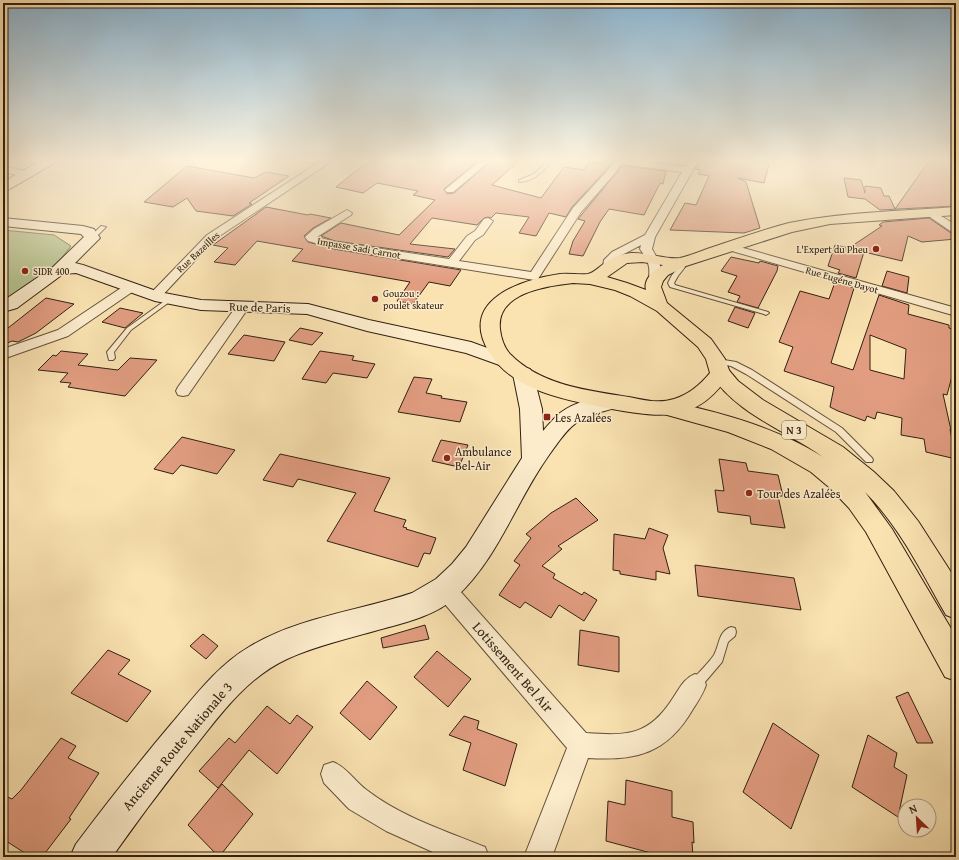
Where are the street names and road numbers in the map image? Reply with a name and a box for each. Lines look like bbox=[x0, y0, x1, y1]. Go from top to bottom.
street label: Rue Bazeilles bbox=[173, 228, 223, 276]
street label: Impasse Sadi Carnot bbox=[316, 233, 402, 263]
street label: Rue Eugéne Dayot bbox=[804, 262, 881, 298]
street label: Rue de Paris bbox=[229, 297, 291, 317]
road number: N 3 bbox=[782, 421, 806, 439]
street label: Lotissement Bel Air bbox=[468, 617, 558, 717]
street label: Ancienne Route Nationale 3 bbox=[117, 677, 237, 815]

